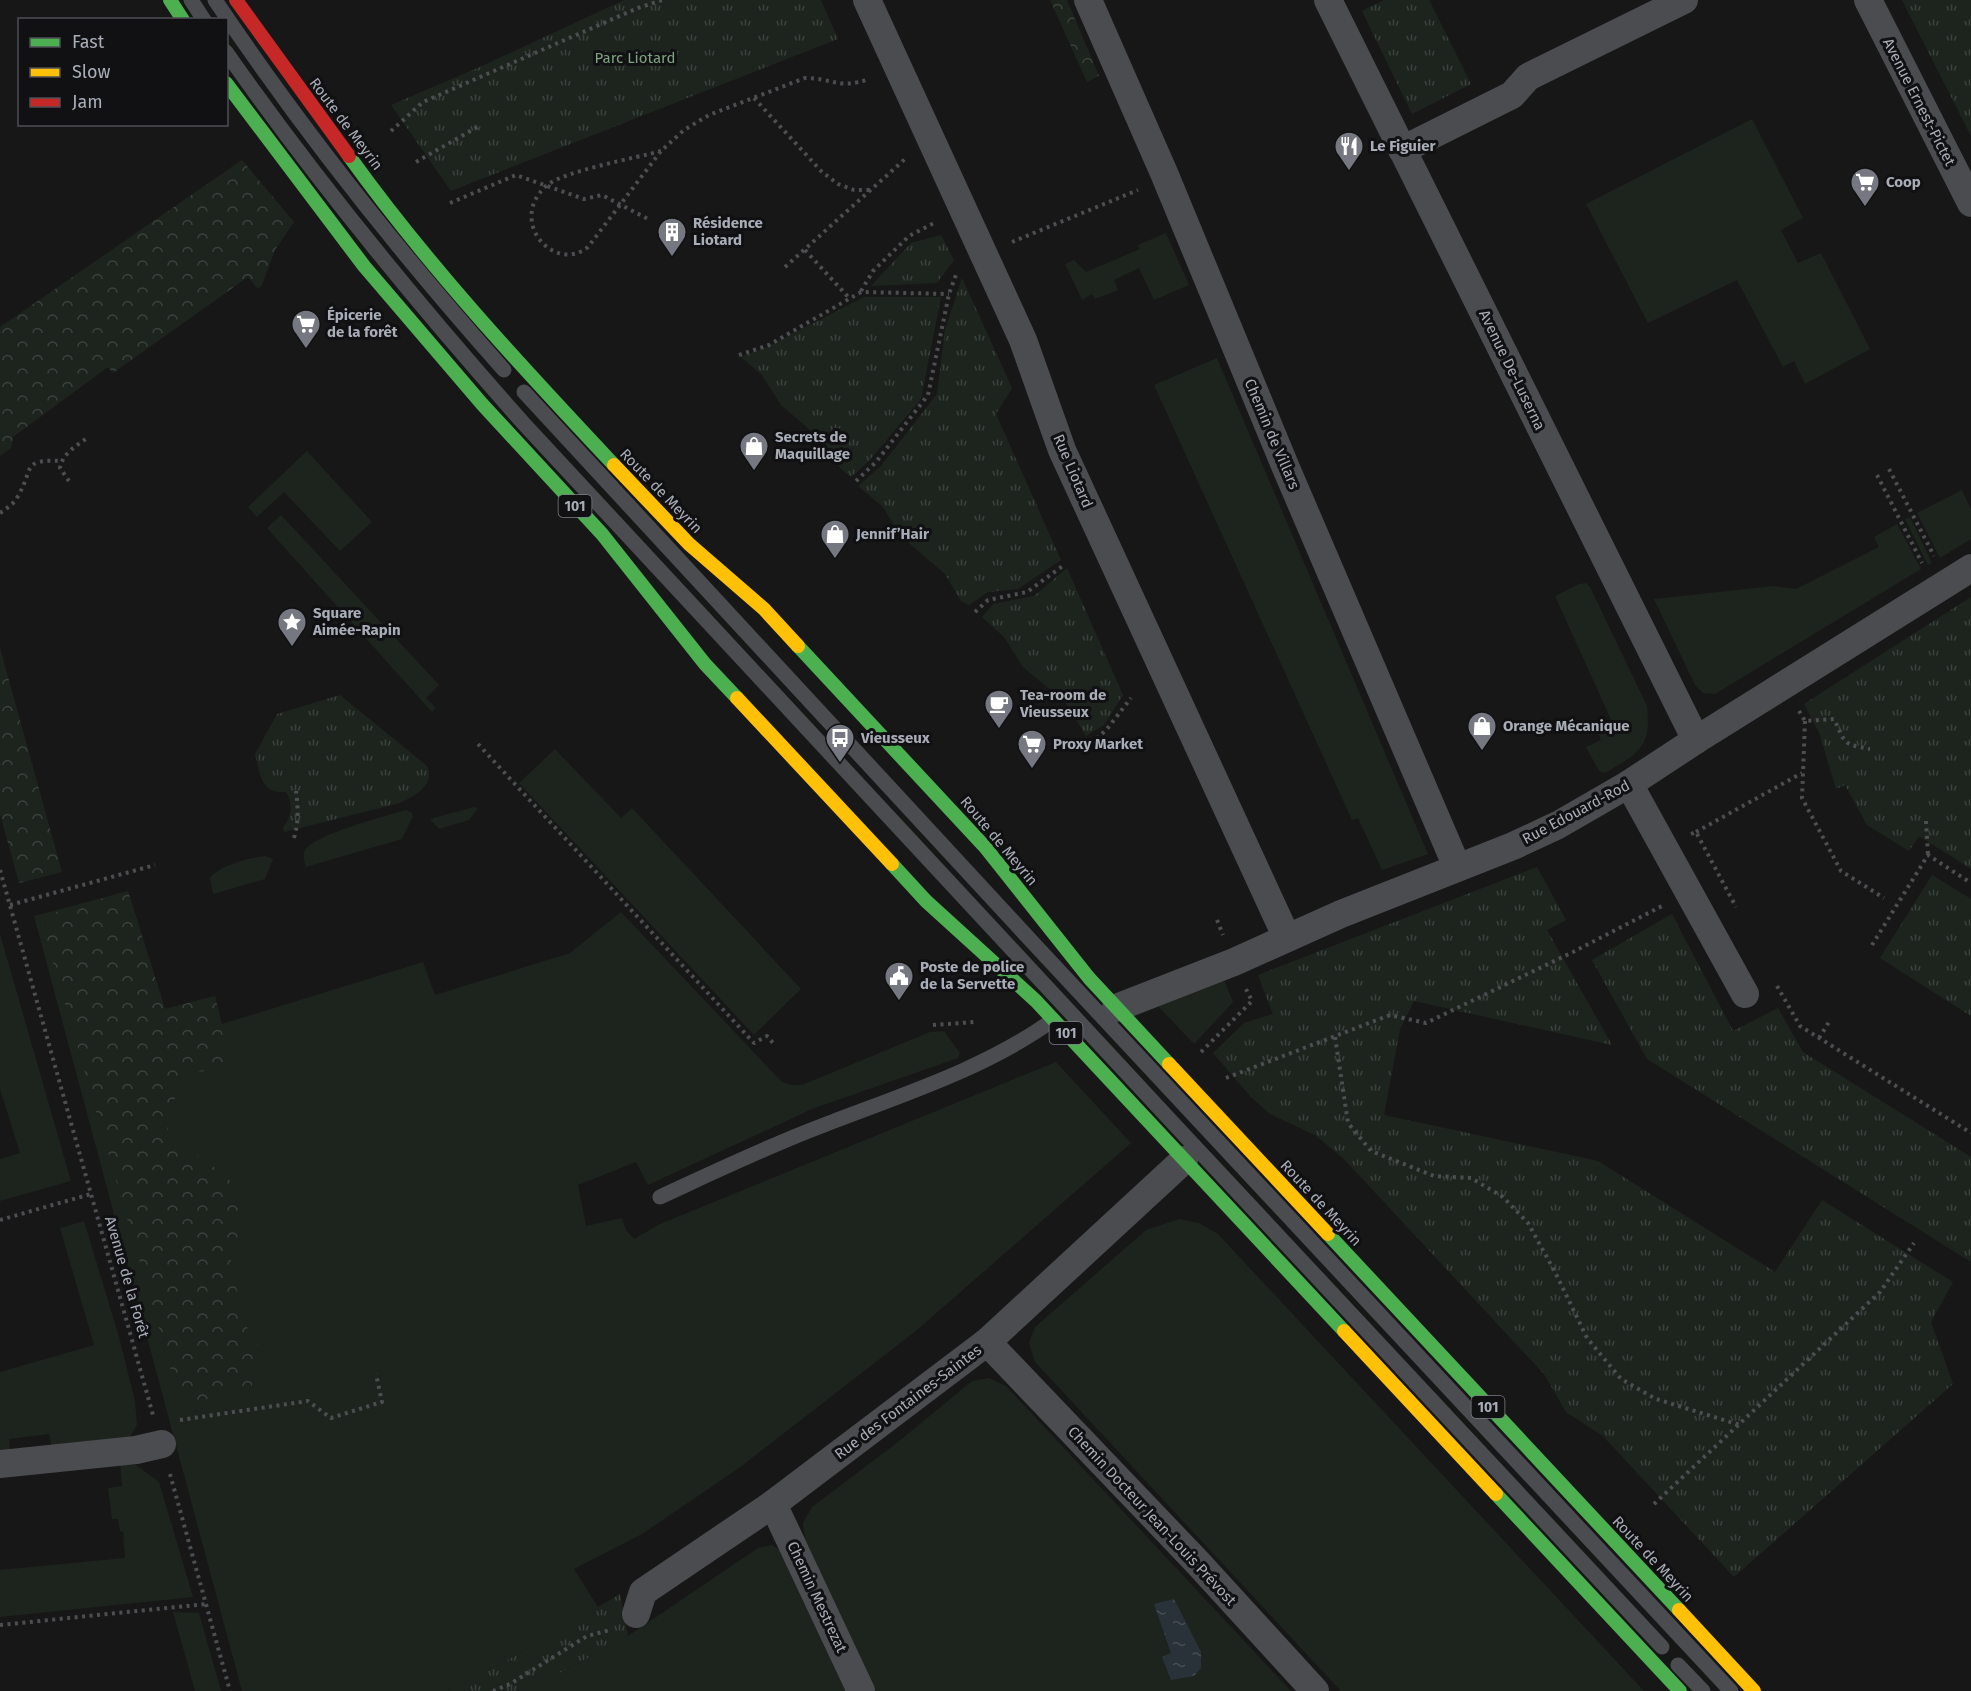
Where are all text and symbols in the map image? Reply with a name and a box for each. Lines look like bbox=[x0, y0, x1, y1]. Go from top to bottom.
legend bbox=[18, 18, 228, 126]
text: Fast bbox=[72, 31, 105, 53]
street label: Avenue Ernest-Pictet bbox=[1879, 35, 1959, 169]
park label: Parc Liotard bbox=[595, 49, 675, 67]
text: Slow bbox=[72, 61, 111, 83]
street label: Route de Meyrin bbox=[305, 74, 387, 174]
text: Jam bbox=[72, 91, 103, 113]
restaurant icon: Le Figuier bbox=[1333, 130, 1365, 172]
place label: Le Figuier bbox=[1370, 137, 1436, 155]
supermarket icon: Coop bbox=[1849, 166, 1881, 208]
place label: Coop bbox=[1886, 173, 1921, 191]
place label: Résidence Liotard bbox=[693, 214, 763, 249]
building icon: Résidence Liotard bbox=[656, 216, 688, 258]
place label: Épicerie de la forêt bbox=[327, 306, 398, 341]
street label: Avenue De-Luserna bbox=[1475, 307, 1549, 433]
supermarket icon: Épicerie de la forêt bbox=[290, 308, 322, 350]
street label: Chemin de Villars bbox=[1241, 376, 1303, 492]
place label: Secrets de Maquillage bbox=[775, 428, 850, 463]
shop icon: Secrets de Maquillage bbox=[738, 430, 770, 472]
street label: Rue Liotard bbox=[1049, 431, 1097, 511]
street label: Route de Meyrin bbox=[616, 445, 706, 537]
road number: 101 bbox=[558, 495, 592, 517]
shop icon: Jennif’Hair bbox=[819, 518, 851, 560]
place label: Jennif’Hair bbox=[855, 525, 930, 543]
place label: Square Aimée-Rapin bbox=[312, 604, 401, 639]
place icon: Square Aimée-Rapin bbox=[276, 606, 308, 648]
place label: Tea-room de Vieusseux bbox=[1019, 686, 1106, 721]
cafe icon: Tea-room de Vieusseux bbox=[983, 688, 1015, 730]
shop icon: Orange Mécanique bbox=[1466, 710, 1498, 752]
place label: Orange Mécanique bbox=[1503, 717, 1630, 735]
bus stop icon: Vieusseux bbox=[824, 722, 856, 764]
supermarket icon: Proxy Market bbox=[1016, 728, 1048, 770]
place label: Vieusseux bbox=[860, 729, 930, 747]
place label: Proxy Market bbox=[1053, 735, 1143, 753]
street label: Rue Edouard-Rod bbox=[1519, 776, 1633, 848]
street label: Route de Meyrin bbox=[957, 793, 1041, 889]
place label: Poste de police de la Servette bbox=[920, 958, 1024, 993]
public building icon: Poste de police de la Servette bbox=[883, 960, 915, 1002]
road number: 101 bbox=[1050, 1022, 1082, 1044]
street label: Route de Meyrin bbox=[1277, 1156, 1365, 1250]
street label: Avenue de la Forêt bbox=[101, 1214, 153, 1341]
street label: Rue des Fontaines-Saintes bbox=[831, 1341, 985, 1463]
road number: 101 bbox=[1472, 1396, 1504, 1418]
street label: Chemin Docteur Jean-Louis Prévost bbox=[1064, 1423, 1240, 1610]
street label: Route de Meyrin bbox=[1609, 1512, 1697, 1606]
street label: Chemin Mestrezat bbox=[783, 1539, 851, 1656]

